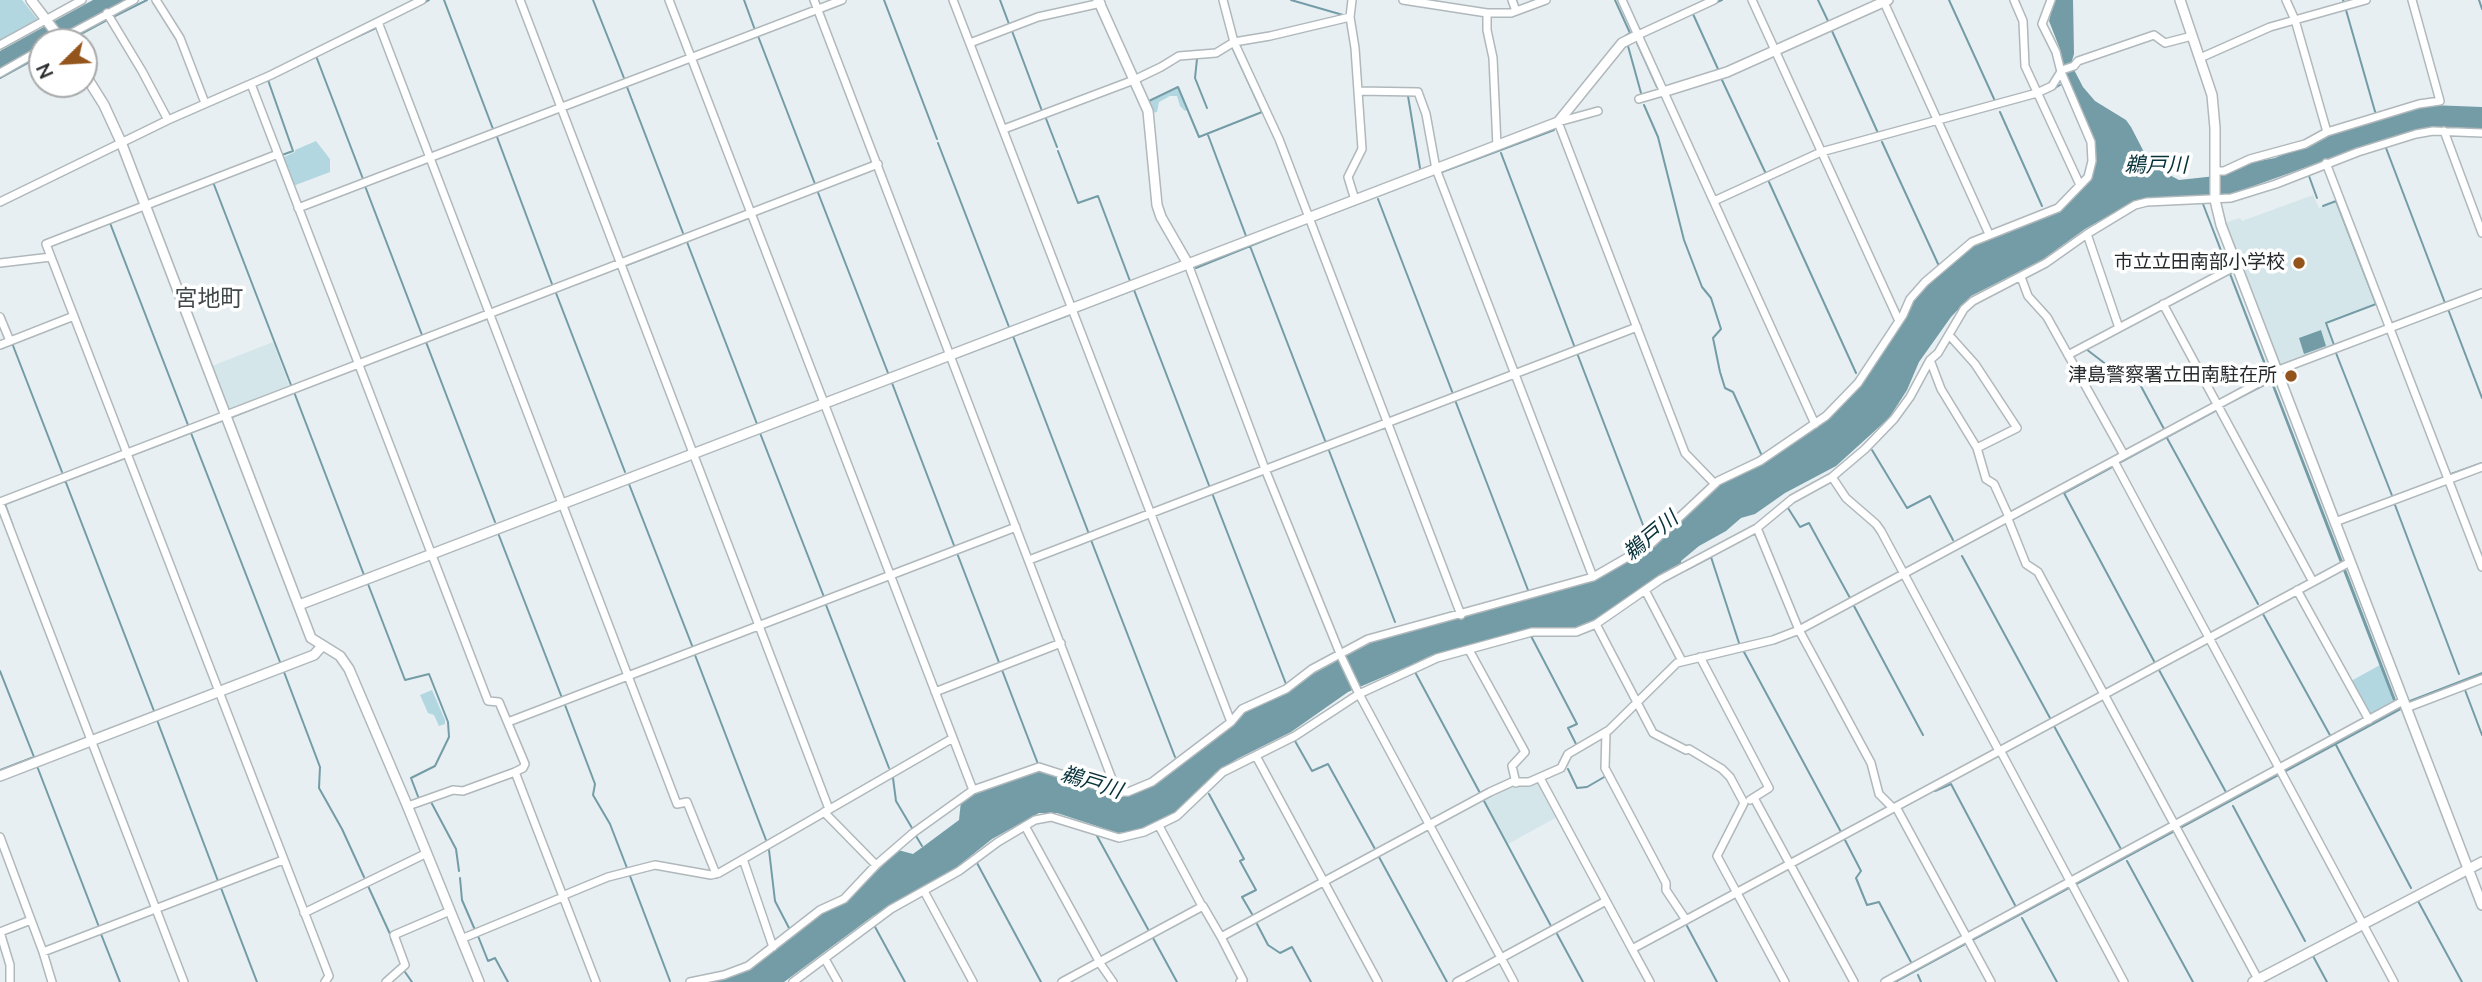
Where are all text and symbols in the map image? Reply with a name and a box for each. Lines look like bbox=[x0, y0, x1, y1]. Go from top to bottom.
north arrow bbox=[28, 28, 98, 98]
text: N bbox=[31, 59, 60, 83]
water label: 鵜戸川 bbox=[2125, 154, 2187, 180]
place label: 市立立田南部小学校 bbox=[2114, 252, 2285, 274]
marker: 市立立田南部小学校 bbox=[2291, 255, 2307, 271]
district label: 宮地町 bbox=[175, 286, 243, 314]
place label: 津島警察署立田南駐在所 bbox=[2068, 365, 2277, 387]
marker: 津島警察署立田南駐在所 bbox=[2283, 368, 2299, 384]
water label: 鵜戸川 bbox=[1620, 507, 1684, 567]
water label: 鵜戸川 bbox=[1057, 763, 1125, 805]

